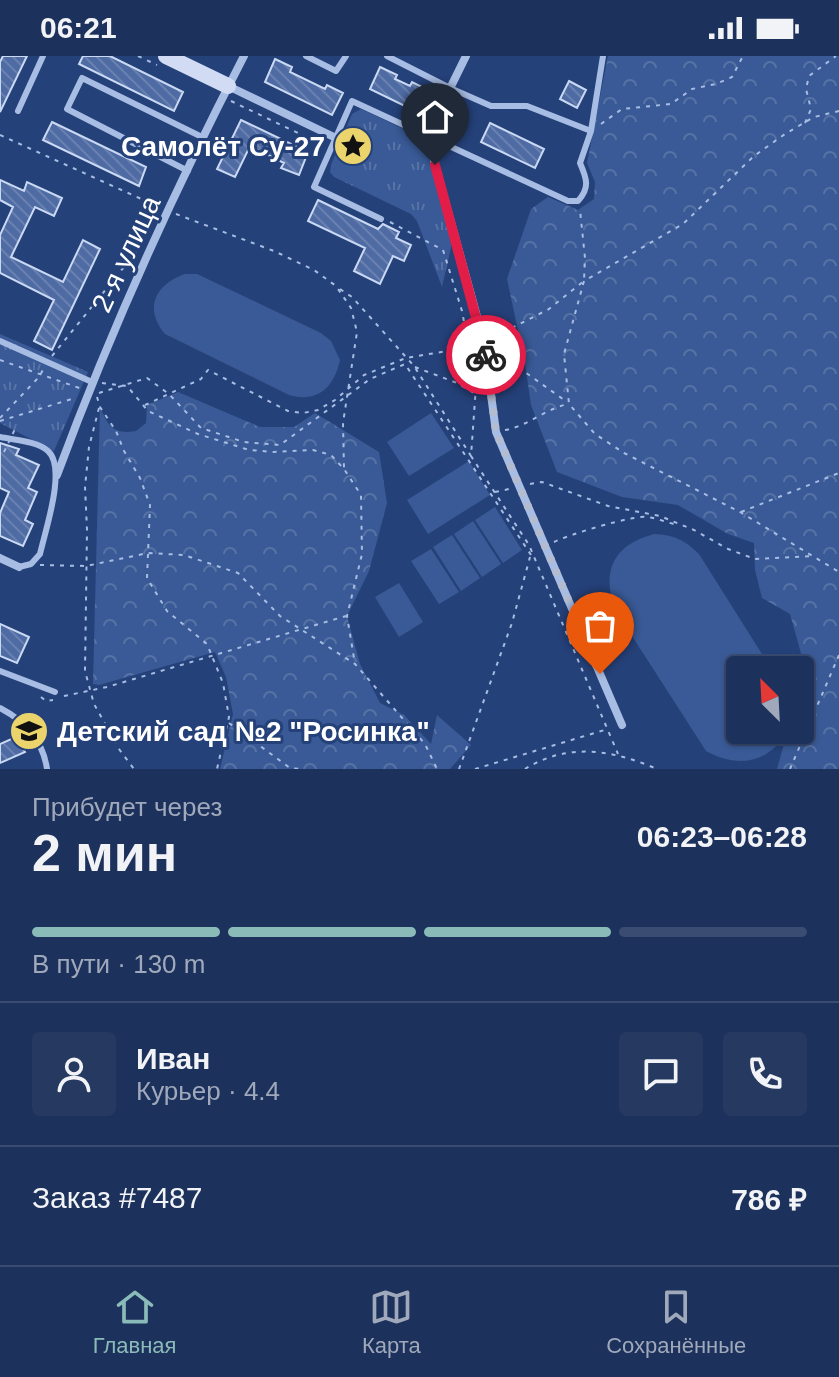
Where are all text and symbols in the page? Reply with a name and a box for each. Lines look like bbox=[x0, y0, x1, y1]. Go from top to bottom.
text: 06:21 bbox=[40, 11, 117, 44]
pin bbox=[401, 83, 469, 165]
icon: home bbox=[413, 95, 457, 139]
place icon: Самолёт Су-27 bbox=[332, 125, 374, 167]
place label: Самолёт Су-27 bbox=[121, 131, 325, 162]
street label: 2-я улица bbox=[86, 191, 167, 317]
courier bbox=[446, 315, 526, 395]
icon: bike bbox=[464, 333, 508, 377]
pin bbox=[566, 592, 634, 674]
icon: bag bbox=[578, 604, 622, 648]
north arrow bbox=[726, 656, 814, 744]
map controls bbox=[726, 656, 814, 744]
school or university icon: Детский сад №2 "Росинка" bbox=[8, 710, 50, 752]
place label: Детский сад №2 "Росинка" bbox=[57, 716, 430, 747]
text: Прибудет через bbox=[32, 792, 222, 822]
text: 06:23–06:28 bbox=[637, 820, 807, 853]
text: 2 мин bbox=[32, 824, 177, 882]
text: В пути · 130 m bbox=[32, 949, 205, 979]
button: person bbox=[32, 1032, 116, 1116]
button: chat bbox=[619, 1032, 703, 1116]
button: phone bbox=[723, 1032, 807, 1116]
text: Иван bbox=[136, 1042, 210, 1075]
text: Курьер · 4.4 bbox=[136, 1076, 280, 1106]
text: Заказ #7487 bbox=[32, 1181, 202, 1214]
text: 786 ₽ bbox=[731, 1183, 807, 1216]
tab: Главная bbox=[93, 1285, 176, 1359]
tab: Карта bbox=[362, 1285, 421, 1359]
tab: Сохранённые bbox=[606, 1285, 746, 1359]

